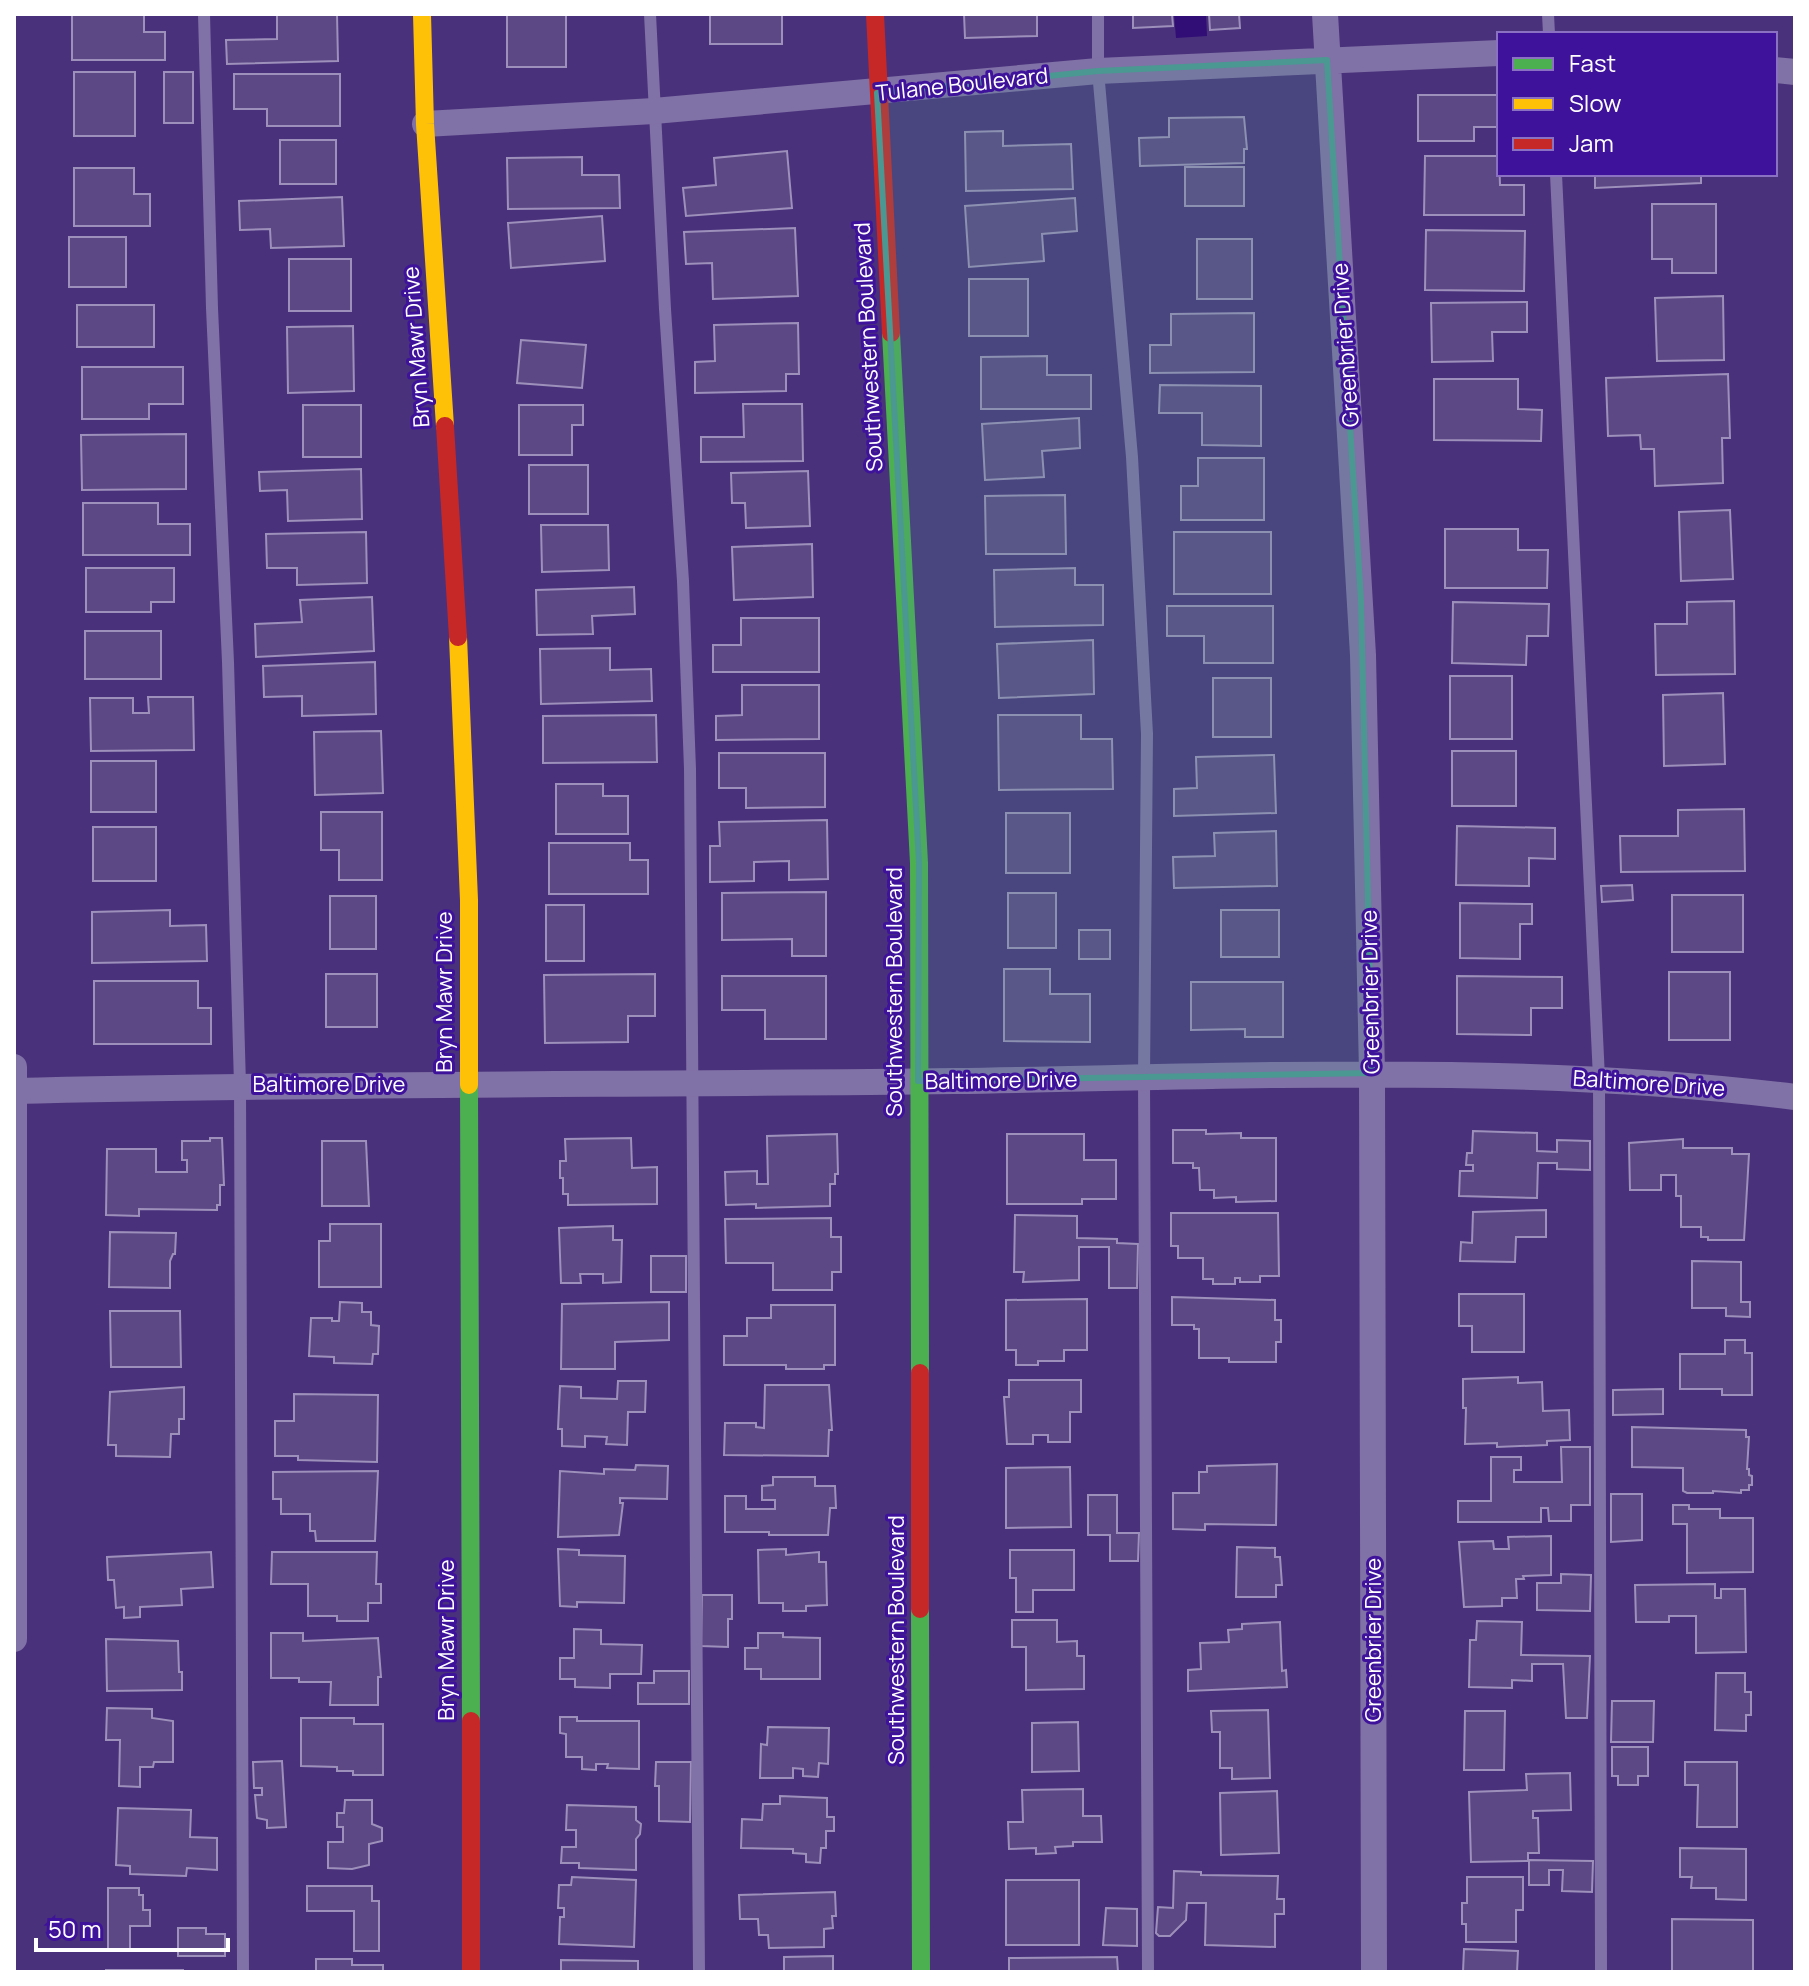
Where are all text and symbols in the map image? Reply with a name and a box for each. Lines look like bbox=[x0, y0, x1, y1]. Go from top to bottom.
legend bbox=[1497, 32, 1777, 176]
text: Fast bbox=[1569, 46, 1616, 79]
street label: Tulane Boulevard bbox=[874, 60, 1050, 108]
text: Slow bbox=[1569, 86, 1622, 119]
text: Jam bbox=[1569, 126, 1614, 159]
street label: Southwestern Boulevard bbox=[846, 222, 890, 472]
street label: Greenbrier Drive bbox=[1324, 262, 1366, 428]
street label: Bryn Mawr Drive bbox=[395, 265, 437, 428]
street label: Southwestern Boulevard bbox=[879, 867, 909, 1117]
street label: Greenbrier Drive bbox=[1354, 909, 1386, 1074]
street label: Bryn Mawr Drive bbox=[429, 911, 459, 1073]
street label: Baltimore Drive bbox=[1572, 1063, 1726, 1103]
street label: Baltimore Drive bbox=[924, 1064, 1078, 1096]
street label: Baltimore Drive bbox=[253, 1069, 406, 1099]
street label: Southwestern Boulevard bbox=[881, 1515, 911, 1765]
street label: Greenbrier Drive bbox=[1358, 1558, 1388, 1722]
street label: Bryn Mawr Drive bbox=[431, 1559, 461, 1721]
scale bar bbox=[36, 1902, 228, 1952]
text: 50 m bbox=[48, 1912, 102, 1945]

